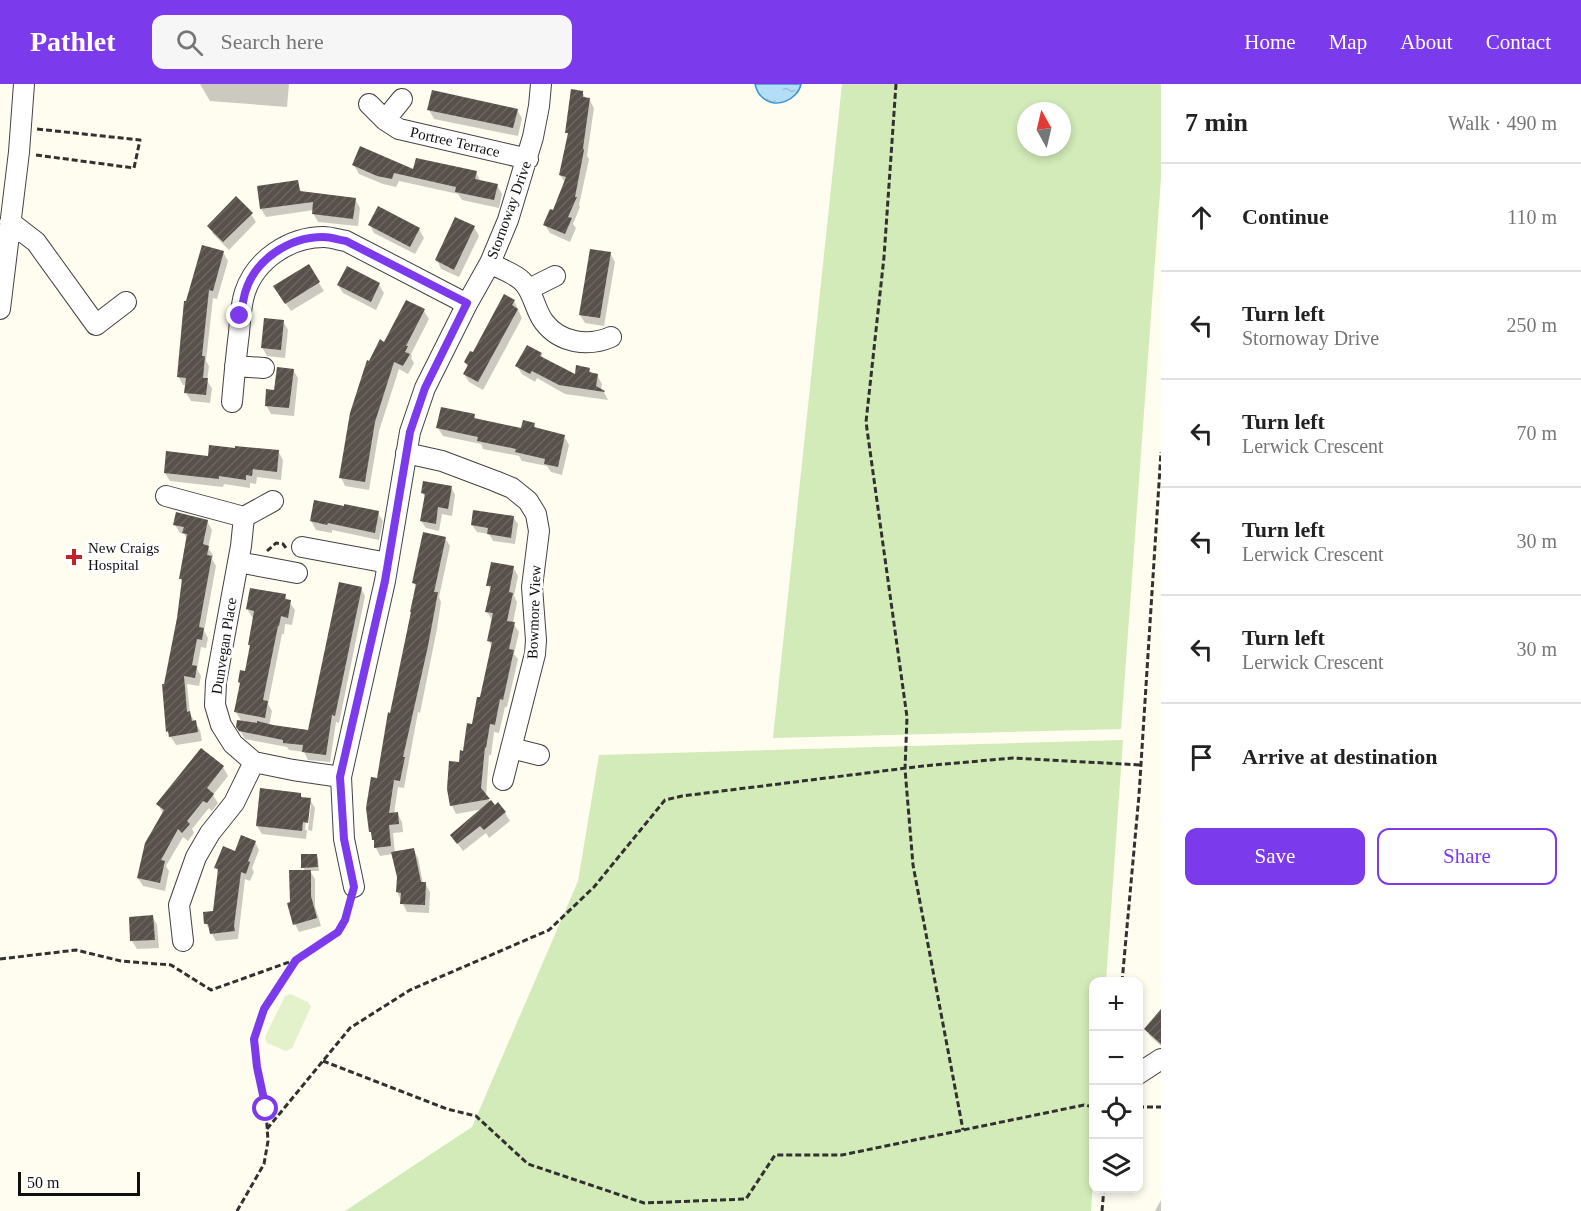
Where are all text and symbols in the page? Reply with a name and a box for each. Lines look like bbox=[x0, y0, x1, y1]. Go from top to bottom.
search box bbox=[152, 15, 572, 69]
text: Pathlet bbox=[30, 26, 116, 57]
icon: search bbox=[173, 26, 206, 59]
text: Search here bbox=[221, 29, 324, 54]
text: Home bbox=[1244, 30, 1296, 54]
text: Map bbox=[1329, 30, 1367, 54]
text: About bbox=[1400, 30, 1453, 54]
text: Contact bbox=[1486, 30, 1551, 54]
north arrow bbox=[1017, 102, 1071, 156]
text: 7 min bbox=[1185, 108, 1248, 137]
text: Walk · 490 m bbox=[1448, 112, 1557, 134]
street label: Portree Terrace bbox=[409, 124, 502, 160]
street label: Stornoway Drive bbox=[484, 159, 534, 261]
icon: ahead bbox=[1185, 201, 1218, 234]
text: Continue bbox=[1242, 204, 1329, 229]
text: 110 m bbox=[1507, 206, 1557, 228]
text: Turn left bbox=[1242, 301, 1325, 326]
route end bbox=[226, 302, 252, 328]
icon: left bbox=[1185, 309, 1218, 342]
text: 250 m bbox=[1506, 314, 1557, 336]
text: Stornoway Drive bbox=[1242, 327, 1379, 349]
text: Turn left bbox=[1242, 409, 1325, 434]
icon: left bbox=[1185, 417, 1218, 450]
text: 70 m bbox=[1516, 422, 1557, 444]
text: Lerwick Crescent bbox=[1242, 435, 1384, 457]
text: Turn left bbox=[1242, 517, 1325, 542]
icon: left bbox=[1185, 525, 1218, 558]
text: 30 m bbox=[1516, 530, 1557, 552]
place label: New Craigs Hospital bbox=[88, 540, 159, 573]
text: Lerwick Crescent bbox=[1242, 543, 1384, 565]
marker: New Craigs Hospital bbox=[65, 548, 83, 566]
street label: Bowmore View bbox=[524, 564, 544, 659]
street label: Dunvegan Place bbox=[208, 596, 240, 696]
text: Turn left bbox=[1242, 625, 1325, 650]
icon: left bbox=[1185, 633, 1218, 666]
text: 30 m bbox=[1516, 638, 1557, 660]
text: Lerwick Crescent bbox=[1242, 651, 1384, 673]
icon: arrive bbox=[1185, 741, 1218, 774]
text: Arrive at destination bbox=[1242, 744, 1438, 769]
button: Save bbox=[1185, 828, 1365, 885]
button: Share bbox=[1377, 828, 1557, 885]
map controls bbox=[1089, 977, 1143, 1193]
button: + bbox=[1089, 977, 1143, 1031]
button: − bbox=[1089, 1031, 1143, 1085]
button: locate bbox=[1089, 1085, 1143, 1139]
route start bbox=[252, 1095, 278, 1121]
button: layers bbox=[1089, 1139, 1143, 1193]
scale bar bbox=[18, 1169, 140, 1196]
text: 50 m bbox=[27, 1174, 59, 1191]

